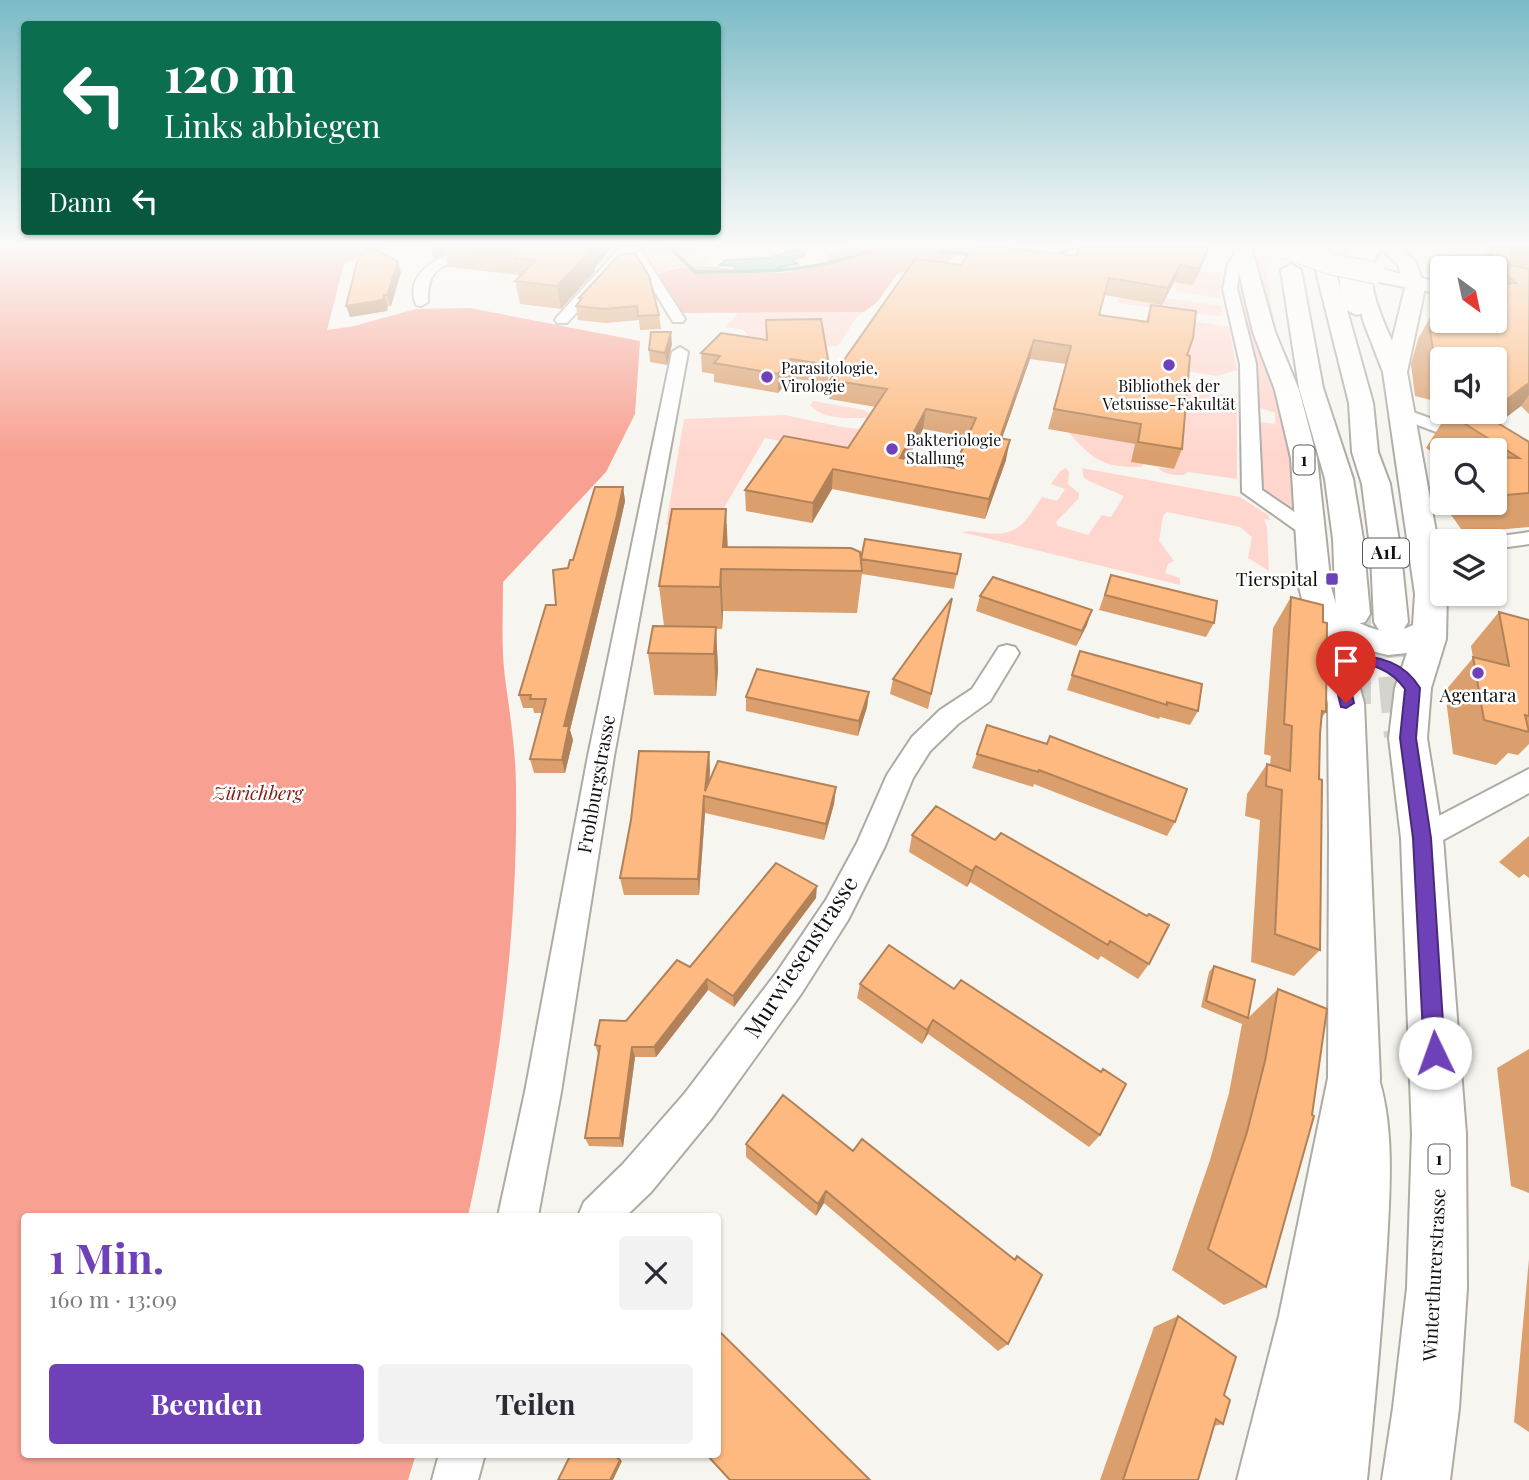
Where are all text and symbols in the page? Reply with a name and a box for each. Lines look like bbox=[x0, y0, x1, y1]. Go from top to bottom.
text: 120 m bbox=[164, 40, 296, 105]
icon: left bbox=[49, 49, 140, 140]
text: Links abbiegen bbox=[164, 103, 381, 146]
icon: left bbox=[126, 182, 164, 220]
text: Dann bbox=[49, 184, 112, 219]
north arrow bbox=[1430, 256, 1507, 332]
map controls bbox=[1430, 256, 1507, 606]
button: sound bbox=[1430, 347, 1507, 424]
place label: Parasitologie, Virologie bbox=[780, 357, 878, 396]
marker: Bibliothek der Vetsuisse-Fakultät bbox=[1161, 357, 1177, 373]
marker: Parasitologie, Virologie bbox=[759, 369, 775, 385]
place label: Bibliothek der Vetsuisse-Fakultät bbox=[1101, 375, 1236, 414]
place label: Bakteriologie Stallung bbox=[906, 429, 1001, 468]
button: search bbox=[1430, 438, 1507, 515]
marker: Bakteriologie Stallung bbox=[884, 441, 900, 457]
road number: 1 bbox=[1294, 446, 1314, 474]
button: layers bbox=[1430, 529, 1507, 606]
road number: A1L bbox=[1363, 538, 1409, 568]
place label: Tierspital bbox=[1236, 565, 1319, 591]
marker: Tierspital bbox=[1324, 571, 1340, 587]
pin bbox=[1316, 631, 1376, 703]
icon: arrive bbox=[1327, 642, 1365, 680]
marker: Agentara bbox=[1470, 665, 1486, 681]
place label: Agentara bbox=[1439, 681, 1517, 707]
street label: Frohburgstrasse bbox=[570, 713, 620, 855]
park label: Zürichberg bbox=[212, 779, 304, 805]
street label: Murwiesenstrasse bbox=[736, 869, 864, 1043]
position arrow bbox=[1398, 1016, 1472, 1090]
road number: 1 bbox=[1428, 1144, 1450, 1174]
street label: Winterthurerstrasse bbox=[1415, 1188, 1451, 1363]
text: 1 Min. bbox=[49, 1229, 164, 1285]
button: close bbox=[619, 1236, 693, 1310]
text: 160 m · 13:09 bbox=[49, 1283, 177, 1314]
button: Beenden bbox=[49, 1364, 364, 1444]
button: Teilen bbox=[378, 1364, 693, 1444]

